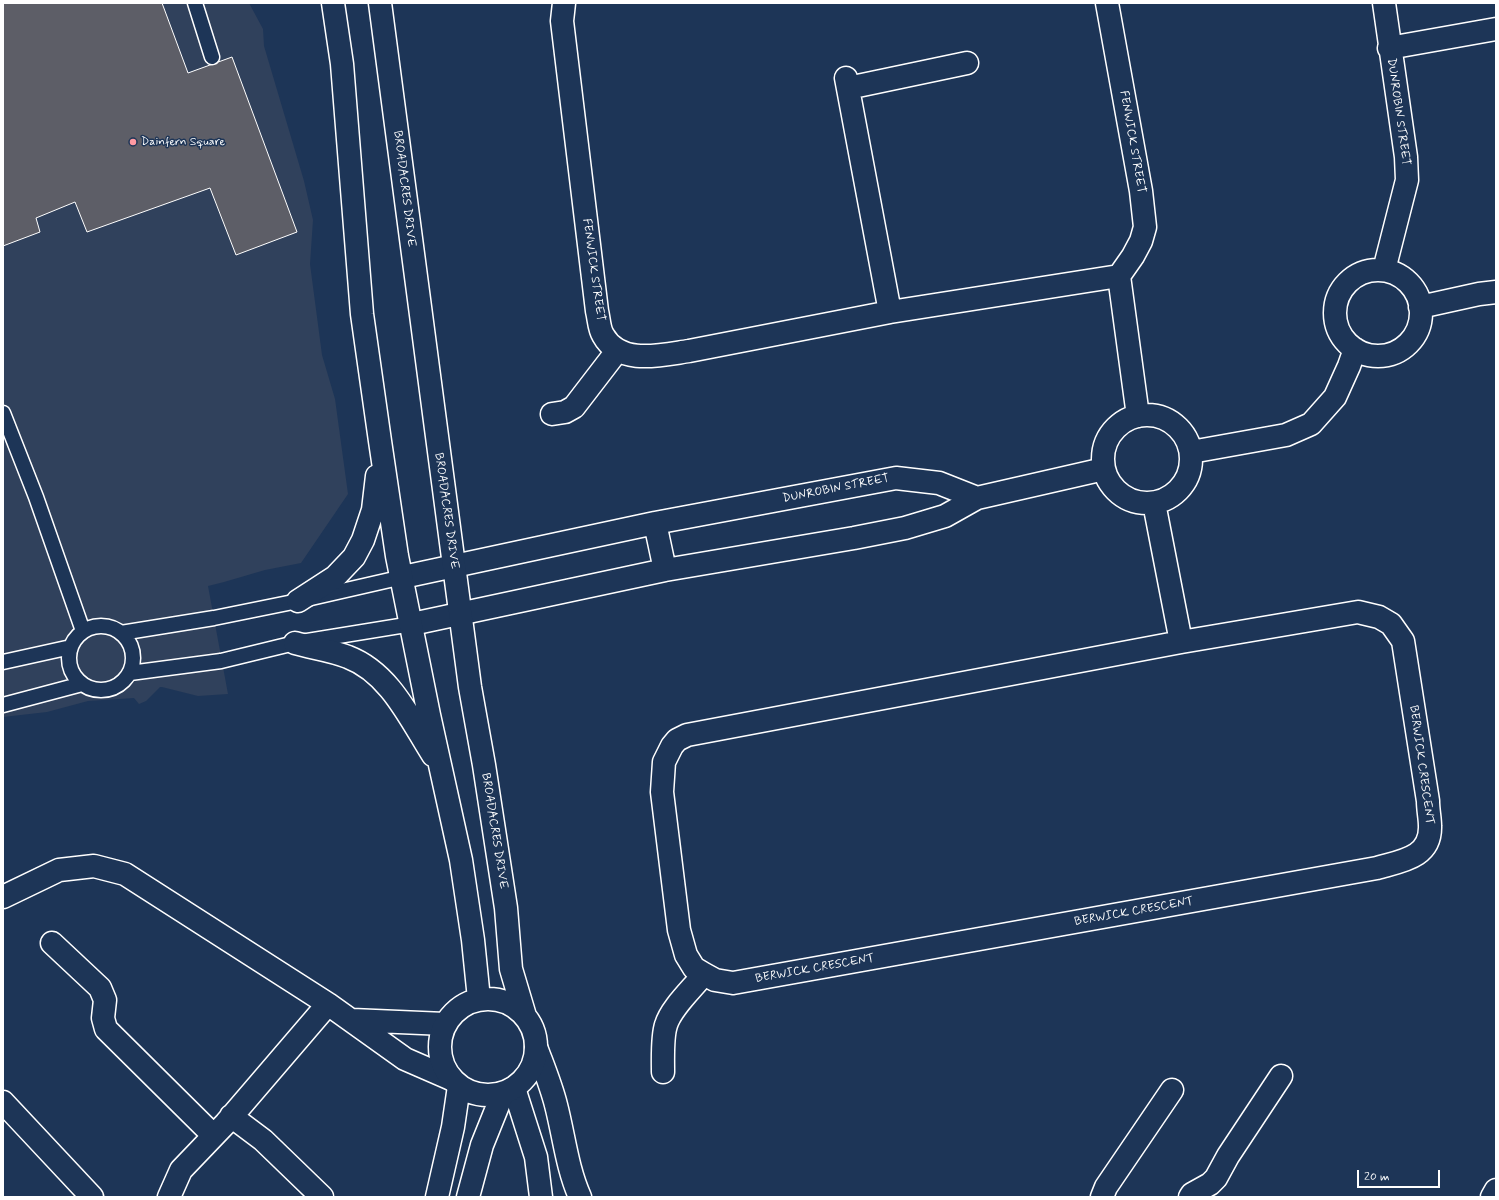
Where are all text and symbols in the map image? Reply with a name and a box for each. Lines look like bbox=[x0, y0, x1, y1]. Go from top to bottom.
street label: DUNROBIN STREET bbox=[1383, 57, 1413, 167]
street label: FENWICK STREET bbox=[1116, 90, 1148, 194]
street label: BROADACRES DRIVE bbox=[390, 130, 418, 248]
place label: Dainfern Square bbox=[141, 135, 225, 149]
marker: Dainfern Square bbox=[128, 137, 138, 147]
street label: FENWICK STREET bbox=[579, 218, 607, 322]
street label: BROADACRES DRIVE bbox=[431, 452, 461, 570]
street label: DUNROBIN STREET bbox=[781, 472, 891, 506]
street label: BERWICK CRESCENT bbox=[1405, 704, 1437, 826]
street label: BROADACRES DRIVE bbox=[478, 772, 510, 890]
street label: BERWICK CRESCENT bbox=[1073, 894, 1195, 930]
street label: BERWICK CRESCENT bbox=[754, 951, 876, 987]
scale bar bbox=[1359, 1162, 1442, 1188]
text: 20 m bbox=[1364, 1169, 1390, 1185]

